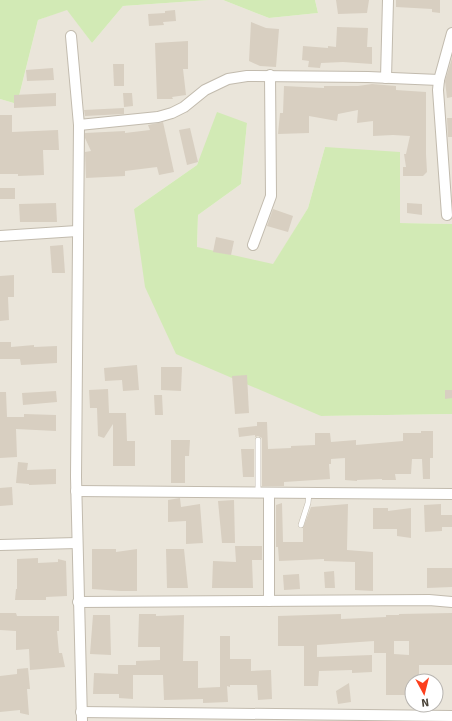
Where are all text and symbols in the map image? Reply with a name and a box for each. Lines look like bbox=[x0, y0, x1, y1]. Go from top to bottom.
north arrow bbox=[404, 673, 444, 713]
text: N bbox=[421, 696, 430, 709]

